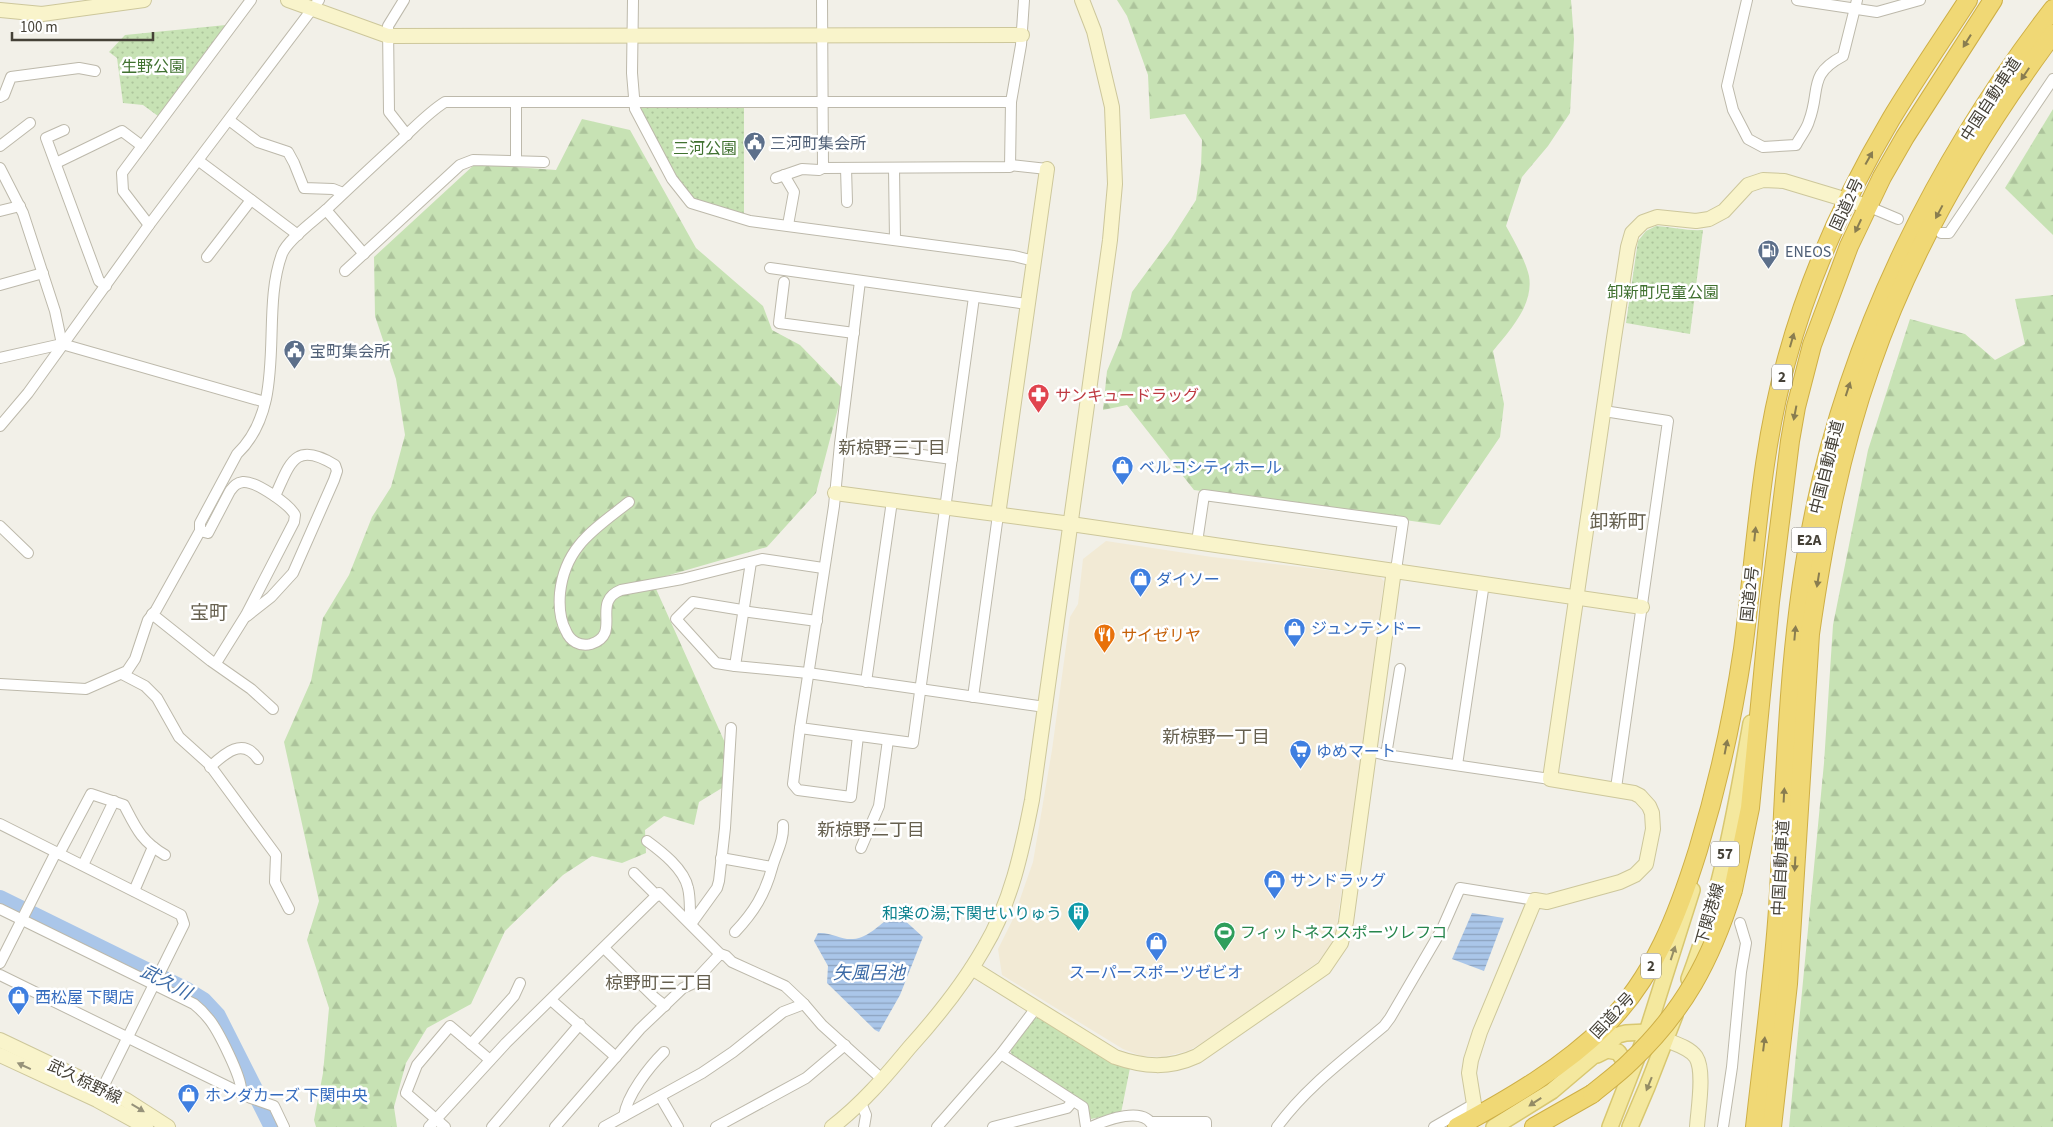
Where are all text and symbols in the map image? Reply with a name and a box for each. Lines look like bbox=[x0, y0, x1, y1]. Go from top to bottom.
scale bar bbox=[12, 10, 154, 42]
text: 100 m bbox=[20, 17, 58, 38]
one-way arrow bbox=[1962, 35, 1972, 48]
street label: 中国自動車道 bbox=[1955, 53, 2026, 146]
park label: 生野公園 bbox=[121, 56, 185, 78]
one-way arrow bbox=[2020, 67, 2029, 80]
public building icon: 三河町集会所 bbox=[742, 131, 766, 162]
place label: 三河町集会所 bbox=[770, 133, 866, 155]
park label: 三河公園 bbox=[673, 138, 737, 160]
one-way arrow bbox=[1864, 152, 1873, 165]
street label: 国道2号 bbox=[1825, 174, 1869, 234]
one-way arrow bbox=[1935, 205, 1943, 219]
one-way arrow bbox=[1854, 219, 1862, 233]
fuel station icon: ENEOS bbox=[1757, 239, 1781, 270]
place label: ENEOS bbox=[1785, 241, 1831, 263]
park label: 卸新町児童公園 bbox=[1607, 282, 1719, 304]
one-way arrow bbox=[1788, 332, 1796, 347]
public building icon: 宝町集会所 bbox=[282, 339, 306, 370]
place label: 宝町集会所 bbox=[310, 341, 390, 363]
road number: 2 bbox=[1772, 364, 1792, 390]
one-way arrow bbox=[1844, 381, 1852, 396]
pharmacy icon: サンキュードラッグ bbox=[1027, 383, 1051, 414]
place label: サンキュードラッグ bbox=[1055, 385, 1199, 407]
one-way arrow bbox=[1791, 405, 1799, 420]
street label: 中国自動車道 bbox=[1805, 418, 1849, 516]
district label: 新椋野三丁目 bbox=[838, 436, 946, 461]
shop icon: ベルコシティホール bbox=[1111, 455, 1135, 486]
place label: ベルコシティホール bbox=[1139, 457, 1282, 479]
district label: 卸新町 bbox=[1589, 509, 1647, 536]
one-way arrow bbox=[1751, 525, 1759, 541]
road number: E2A bbox=[1792, 528, 1826, 552]
street label: 国道2号 bbox=[1736, 565, 1764, 623]
shop icon: ダイソー bbox=[1128, 567, 1152, 598]
place label: ダイソー bbox=[1156, 569, 1220, 591]
one-way arrow bbox=[1813, 573, 1821, 589]
district label: 宝町 bbox=[190, 600, 228, 627]
shop icon: ジュンテンドー bbox=[1283, 616, 1307, 647]
place label: ジュンテンドー bbox=[1311, 618, 1422, 640]
restaurant icon: サイゼリヤ bbox=[1093, 623, 1117, 654]
one-way arrow bbox=[1791, 624, 1799, 640]
place label: サイゼリヤ bbox=[1121, 625, 1201, 647]
district label: 新椋野一丁目 bbox=[1162, 725, 1270, 750]
one-way arrow bbox=[1722, 738, 1730, 754]
supermarket icon: ゆめマート bbox=[1288, 739, 1312, 770]
place label: ゆめマート bbox=[1316, 741, 1396, 763]
one-way arrow bbox=[1780, 786, 1788, 802]
district label: 新椋野二丁目 bbox=[817, 818, 925, 843]
street label: 中国自動車道 bbox=[1768, 820, 1794, 917]
road number: 57 bbox=[1711, 842, 1739, 866]
one-way arrow bbox=[1791, 857, 1799, 873]
shop icon: サンドラッグ bbox=[1262, 868, 1286, 899]
place label: サンドラッグ bbox=[1290, 870, 1386, 892]
street label: 下関港線 bbox=[1691, 880, 1729, 948]
building icon: 和楽の湯;下関せいりゅう bbox=[1066, 901, 1090, 932]
place label: 和楽の湯;下関せいりゅう bbox=[882, 903, 1062, 925]
sports icon: フィットネススポーツレフコ bbox=[1212, 920, 1236, 951]
place label: フィットネススポーツレフコ bbox=[1240, 922, 1447, 944]
shop icon: スーパースポーツゼビオ bbox=[1144, 931, 1168, 962]
one-way arrow bbox=[1670, 945, 1678, 960]
road number: 2 bbox=[1641, 954, 1661, 978]
water label: 武久川 bbox=[136, 959, 197, 1007]
water label: 矢風呂池 bbox=[833, 961, 907, 986]
place label: スーパースポーツゼビオ bbox=[1069, 962, 1243, 984]
district label: 椋野町三丁目 bbox=[605, 971, 713, 996]
shop icon: 西松屋 下関店 bbox=[7, 985, 31, 1016]
place label: 西松屋 下関店 bbox=[35, 987, 134, 1009]
street label: 国道2号 bbox=[1586, 988, 1640, 1044]
one-way arrow bbox=[1761, 1035, 1769, 1051]
street label: 武久椋野線 bbox=[44, 1054, 125, 1109]
one-way arrow bbox=[17, 1062, 31, 1070]
one-way arrow bbox=[1644, 1077, 1652, 1091]
shop icon: ホンダカーズ 下関中央 bbox=[177, 1083, 201, 1114]
place label: ホンダカーズ 下関中央 bbox=[205, 1085, 367, 1107]
one-way arrow bbox=[1528, 1098, 1541, 1107]
one-way arrow bbox=[132, 1103, 145, 1112]

